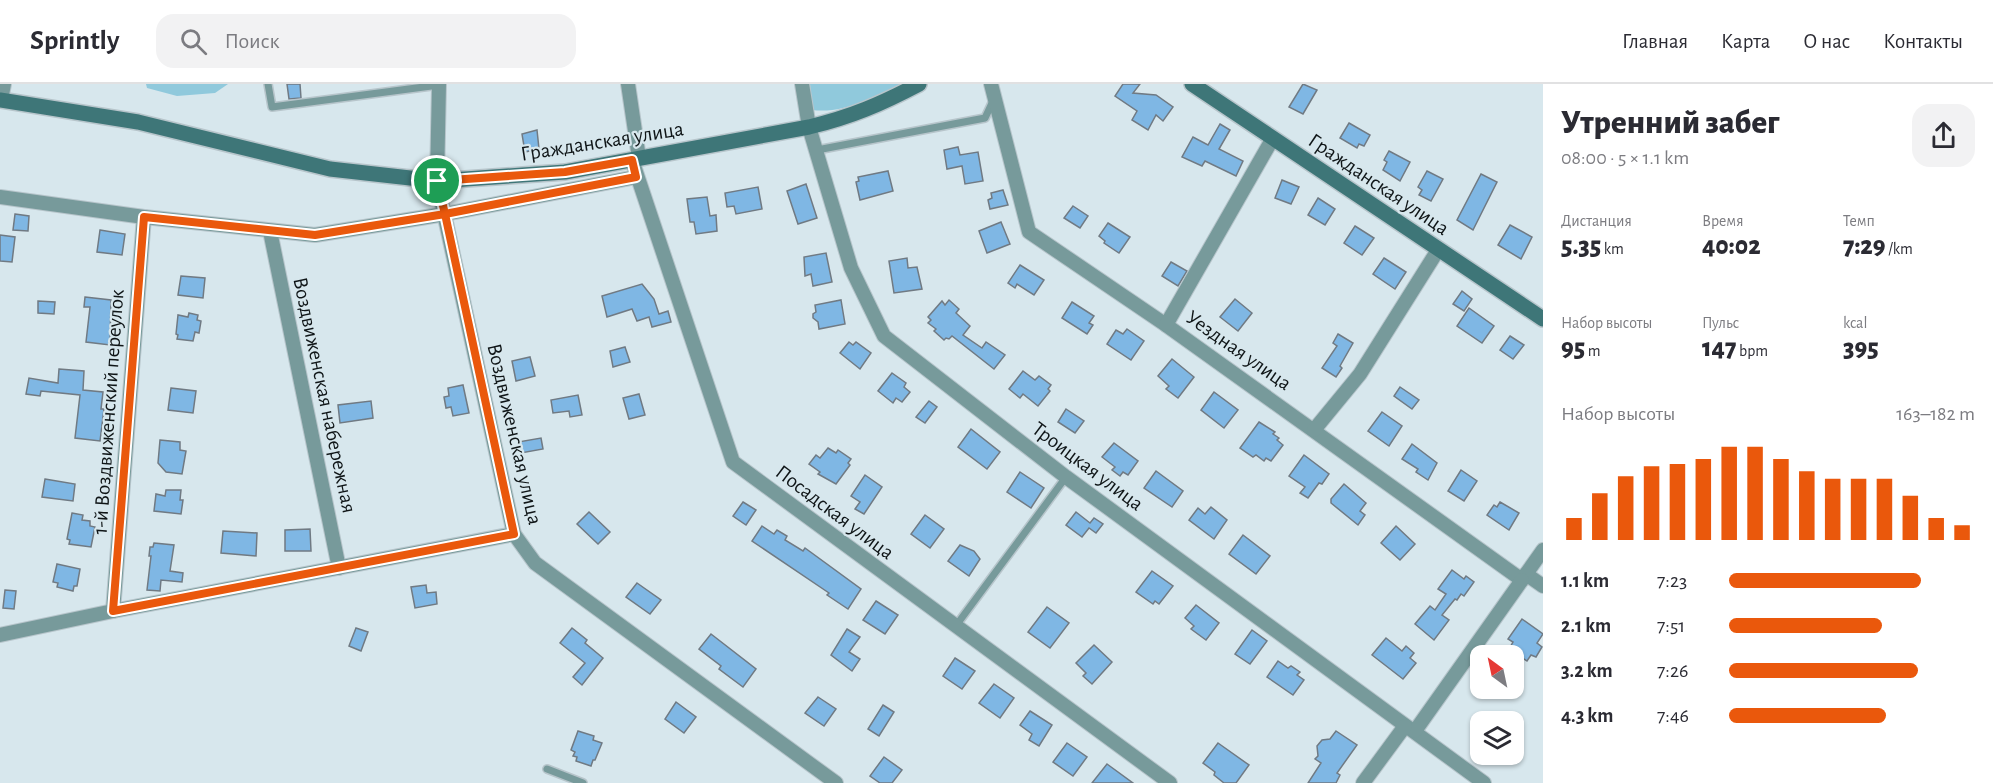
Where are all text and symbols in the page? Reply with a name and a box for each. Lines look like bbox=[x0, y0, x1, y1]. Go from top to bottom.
search box bbox=[156, 14, 576, 68]
icon: search bbox=[177, 25, 210, 58]
text: Sprintly bbox=[30, 27, 120, 55]
text: Поиск bbox=[225, 30, 279, 52]
text: Главная bbox=[1622, 31, 1688, 52]
text: Карта bbox=[1721, 31, 1770, 52]
text: О нас bbox=[1803, 31, 1850, 52]
text: Контакты bbox=[1883, 31, 1963, 52]
button: share bbox=[1912, 104, 1975, 167]
text: Утренний забег bbox=[1561, 107, 1780, 140]
street label: Гражданская улица bbox=[519, 118, 685, 165]
street label: Гражданская улица bbox=[1305, 130, 1453, 239]
text: 08:00 · 5 × 1.1 km bbox=[1561, 148, 1689, 168]
pin bbox=[411, 155, 462, 206]
icon: arrive bbox=[420, 164, 453, 197]
text: Дистанция bbox=[1561, 213, 1632, 229]
text: Время bbox=[1702, 213, 1744, 229]
text: Темп bbox=[1843, 213, 1875, 229]
text: 5.35 bbox=[1561, 233, 1601, 259]
text: 40:02 bbox=[1702, 233, 1761, 259]
text: 7:29 bbox=[1843, 233, 1886, 259]
text: km bbox=[1601, 241, 1624, 257]
text: /km bbox=[1886, 241, 1913, 257]
street label: Воздвиженская набережная bbox=[289, 275, 360, 515]
street label: 1-й Воздвиженский переулок bbox=[89, 288, 128, 535]
street label: Уездная улица bbox=[1182, 306, 1296, 395]
text: Набор высоты bbox=[1561, 315, 1652, 331]
text: Пульс bbox=[1702, 315, 1739, 331]
text: kcal bbox=[1843, 315, 1867, 331]
text: 95 bbox=[1561, 335, 1585, 361]
text: 147 bbox=[1702, 335, 1736, 361]
text: 395 bbox=[1843, 335, 1879, 361]
street label: Воздвиженская улица bbox=[483, 341, 546, 527]
text: m bbox=[1585, 343, 1601, 359]
text: bpm bbox=[1736, 343, 1768, 359]
text: Набор высоты bbox=[1561, 404, 1675, 424]
text: 163–182 m bbox=[1896, 404, 1975, 424]
street label: Троицкая улица bbox=[1028, 418, 1147, 515]
street label: Посадская улица bbox=[772, 461, 898, 564]
text: 1.1 km bbox=[1561, 571, 1609, 591]
text: 7:23 bbox=[1657, 571, 1687, 591]
text: 2.1 km bbox=[1561, 616, 1611, 636]
text: 7:51 bbox=[1657, 616, 1685, 636]
north arrow bbox=[1470, 645, 1524, 699]
map controls bbox=[1470, 645, 1524, 765]
text: 3.2 km bbox=[1561, 661, 1613, 681]
text: 7:26 bbox=[1657, 661, 1688, 681]
text: 4.3 km bbox=[1561, 706, 1613, 726]
text: 7:46 bbox=[1657, 706, 1689, 726]
button: layers bbox=[1470, 711, 1524, 765]

